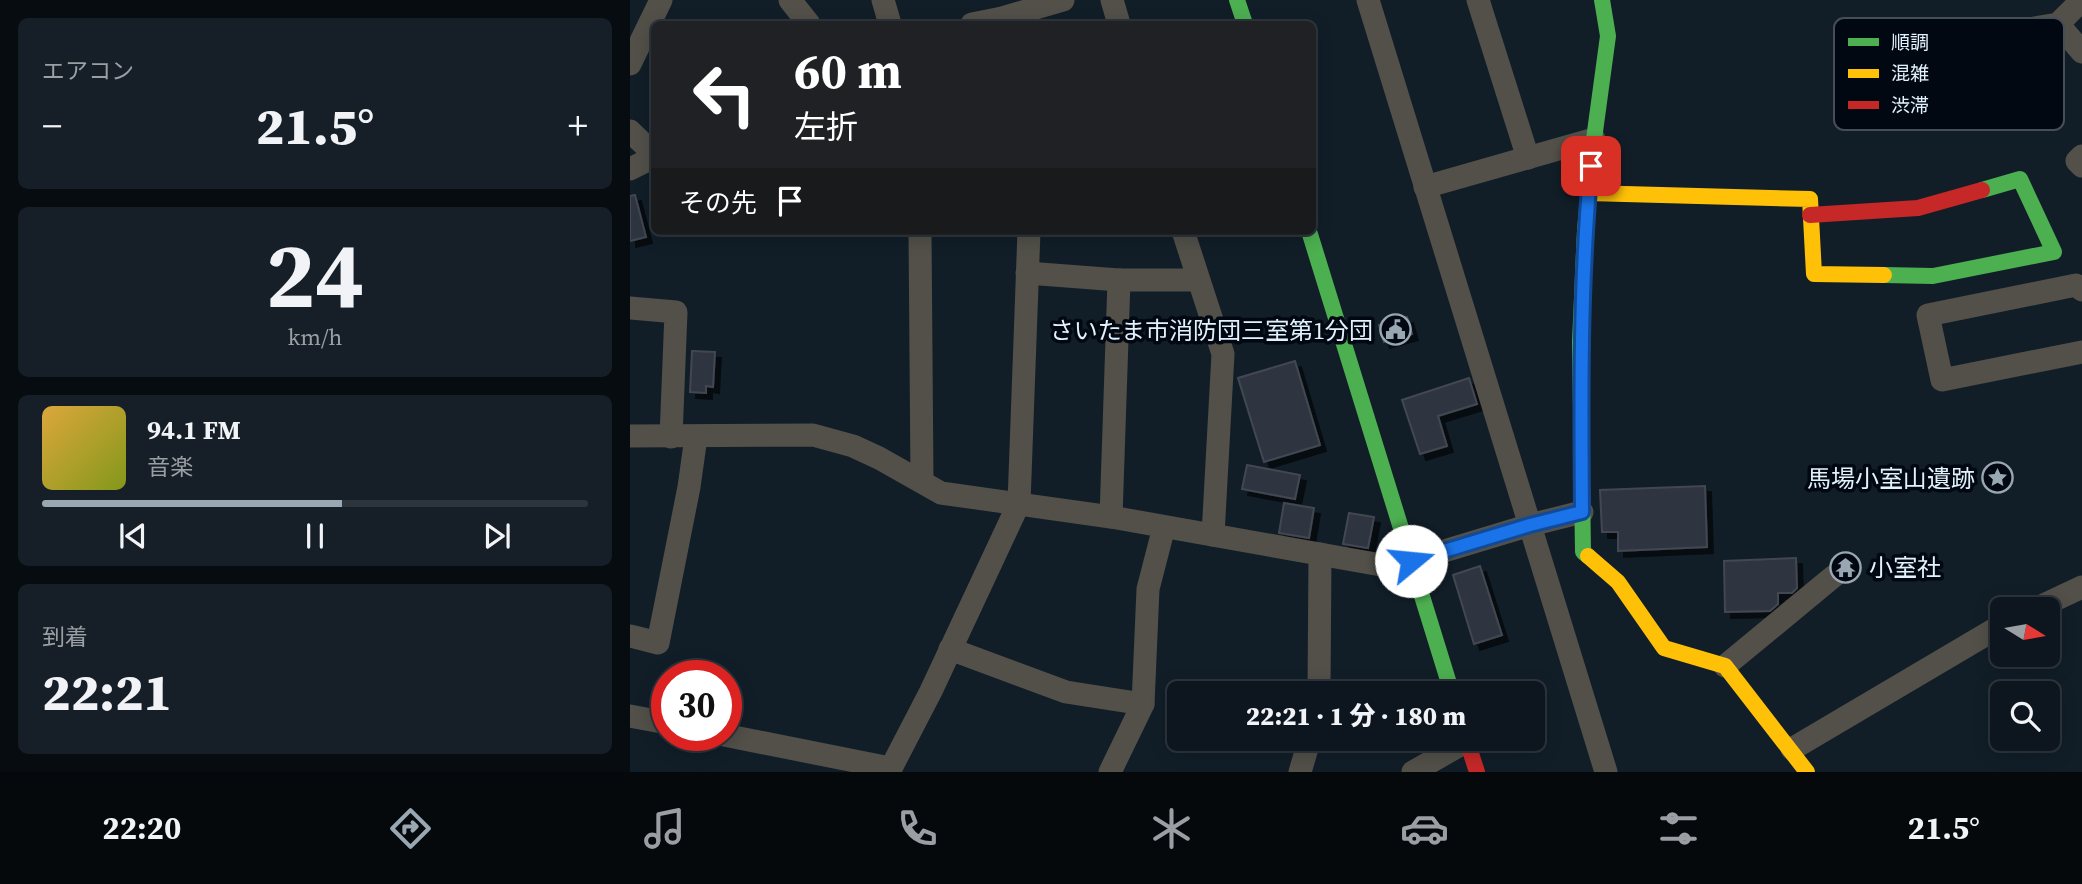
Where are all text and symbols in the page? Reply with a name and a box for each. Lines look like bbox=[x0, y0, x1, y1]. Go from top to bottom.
legend bbox=[1834, 18, 2064, 130]
text: 順調 bbox=[1891, 29, 1929, 55]
text: 60 m bbox=[794, 37, 902, 104]
icon: left bbox=[679, 49, 770, 140]
text: エアコン bbox=[42, 55, 134, 87]
text: 混雑 bbox=[1891, 60, 1929, 86]
text: 21.5° bbox=[256, 90, 374, 161]
text: 渋滞 bbox=[1891, 92, 1929, 118]
text: − bbox=[42, 100, 62, 152]
text: + bbox=[568, 100, 588, 152]
text: 左折 bbox=[794, 105, 858, 149]
pin bbox=[1561, 136, 1621, 196]
icon: arrive bbox=[1572, 147, 1610, 185]
icon: arrive bbox=[771, 182, 809, 220]
text: その先 bbox=[679, 185, 757, 221]
text: 24 bbox=[266, 213, 364, 337]
public building icon: さいたま市消防団三室第1分団 bbox=[1379, 313, 1413, 347]
place label: さいたま市消防団三室第1分団 bbox=[1050, 314, 1373, 347]
text: km/h bbox=[288, 321, 342, 353]
text: 94.1 FM bbox=[147, 412, 241, 448]
text: 音楽 bbox=[147, 451, 193, 483]
place icon: 馬場小室山遺跡 bbox=[1981, 461, 2015, 495]
place label: 馬場小室山遺跡 bbox=[1807, 462, 1975, 495]
icon: previous bbox=[114, 517, 152, 555]
icon: pause bbox=[296, 517, 334, 555]
icon: next bbox=[478, 517, 516, 555]
position arrow bbox=[1374, 524, 1448, 598]
temple icon: 小室社 bbox=[1829, 550, 1863, 584]
place label: 小室社 bbox=[1869, 551, 1941, 584]
north arrow bbox=[1990, 597, 2060, 667]
map controls bbox=[1990, 597, 2060, 751]
text: 到着 bbox=[42, 621, 88, 653]
text: 22:21 bbox=[42, 656, 172, 727]
speed limit sign: 30 bbox=[651, 660, 742, 751]
button: search bbox=[1990, 681, 2060, 751]
text: 22:21 · 1 分 · 180 m bbox=[1246, 698, 1466, 734]
icon: directions bbox=[386, 804, 435, 853]
icon: music bbox=[640, 804, 689, 853]
icon: phone bbox=[893, 804, 942, 853]
icon: climate bbox=[1147, 804, 1196, 853]
icon: car bbox=[1400, 804, 1449, 853]
icon: filters bbox=[1654, 804, 1703, 853]
text: 22:20 bbox=[102, 806, 181, 850]
text: 21.5° bbox=[1908, 806, 1980, 850]

